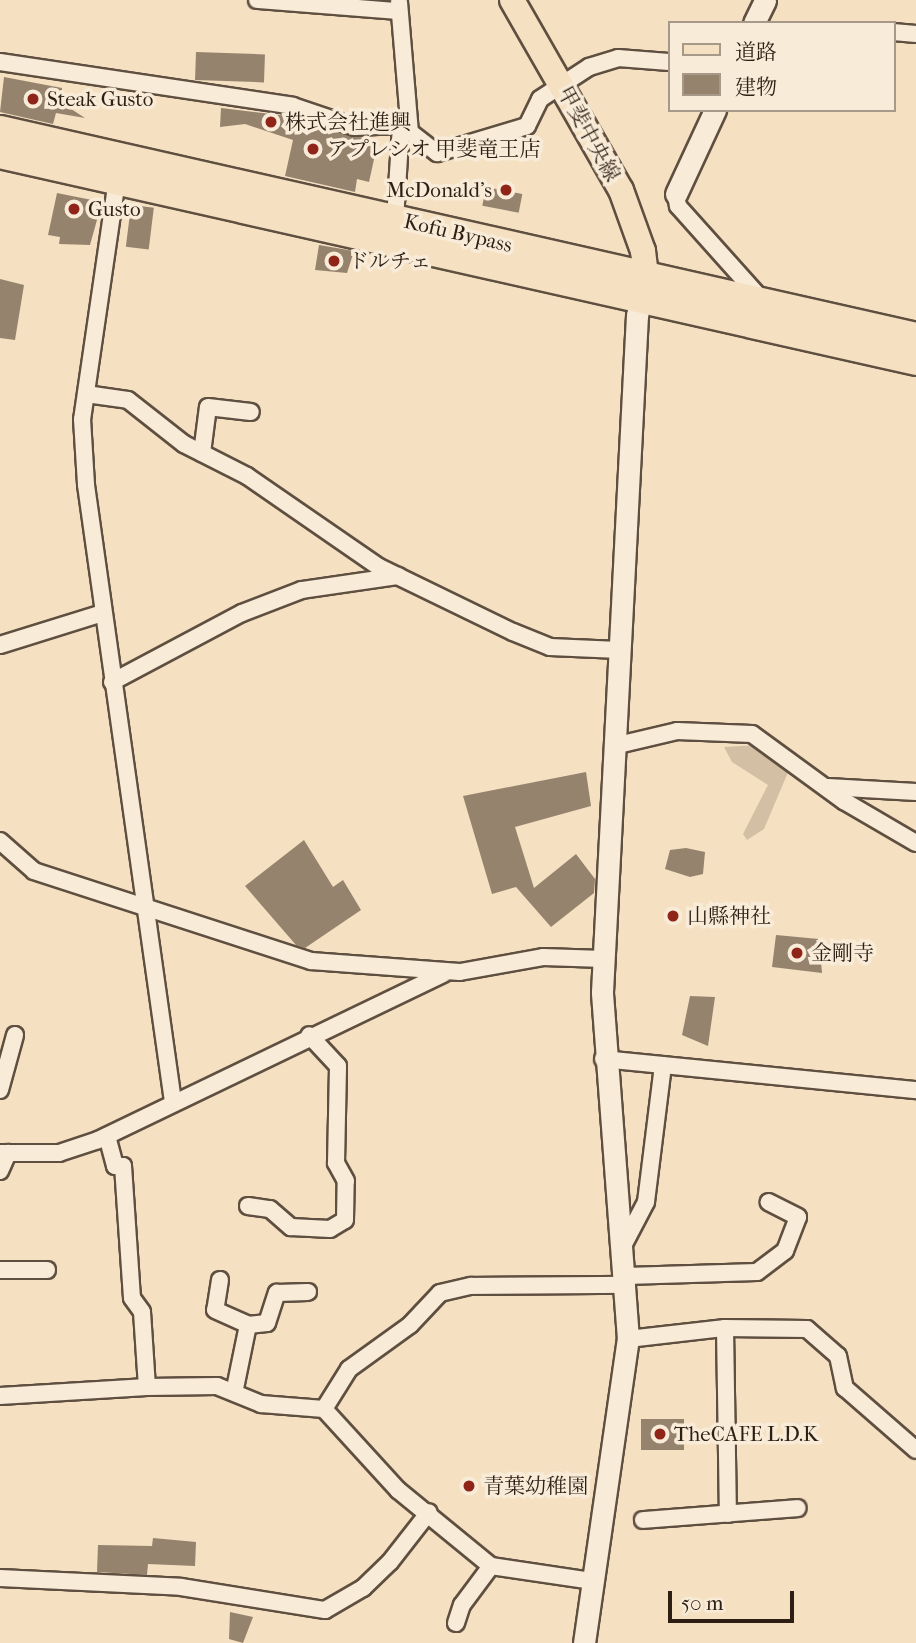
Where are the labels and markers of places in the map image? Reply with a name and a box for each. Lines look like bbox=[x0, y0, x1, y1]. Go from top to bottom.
place label: Steak Gusto bbox=[47, 86, 153, 112]
marker: Steak Gusto bbox=[25, 91, 41, 107]
place label: 株式会社進興 bbox=[285, 109, 411, 135]
marker: 株式会社進興 bbox=[263, 114, 279, 130]
place label: アプレシオ 甲斐竜王店 bbox=[327, 136, 542, 162]
marker: アプレシオ 甲斐竜王店 bbox=[305, 141, 321, 157]
place label: McDonald's bbox=[386, 177, 492, 203]
marker: McDonald's bbox=[498, 182, 514, 198]
place label: Gusto bbox=[88, 196, 141, 222]
marker: Gusto bbox=[66, 201, 82, 217]
place label: ドルチェ bbox=[348, 248, 432, 274]
marker: ドルチェ bbox=[326, 253, 342, 269]
place label: 山縣神社 bbox=[687, 903, 771, 929]
marker: 山縣神社 bbox=[665, 908, 681, 924]
place label: 金剛寺 bbox=[811, 940, 874, 966]
marker: 金剛寺 bbox=[789, 945, 805, 961]
place label: TheCAFE L.D.K bbox=[674, 1421, 818, 1447]
marker: TheCAFE L.D.K bbox=[652, 1426, 668, 1442]
place label: 青葉幼稚園 bbox=[483, 1473, 588, 1499]
marker: 青葉幼稚園 bbox=[461, 1478, 477, 1494]

